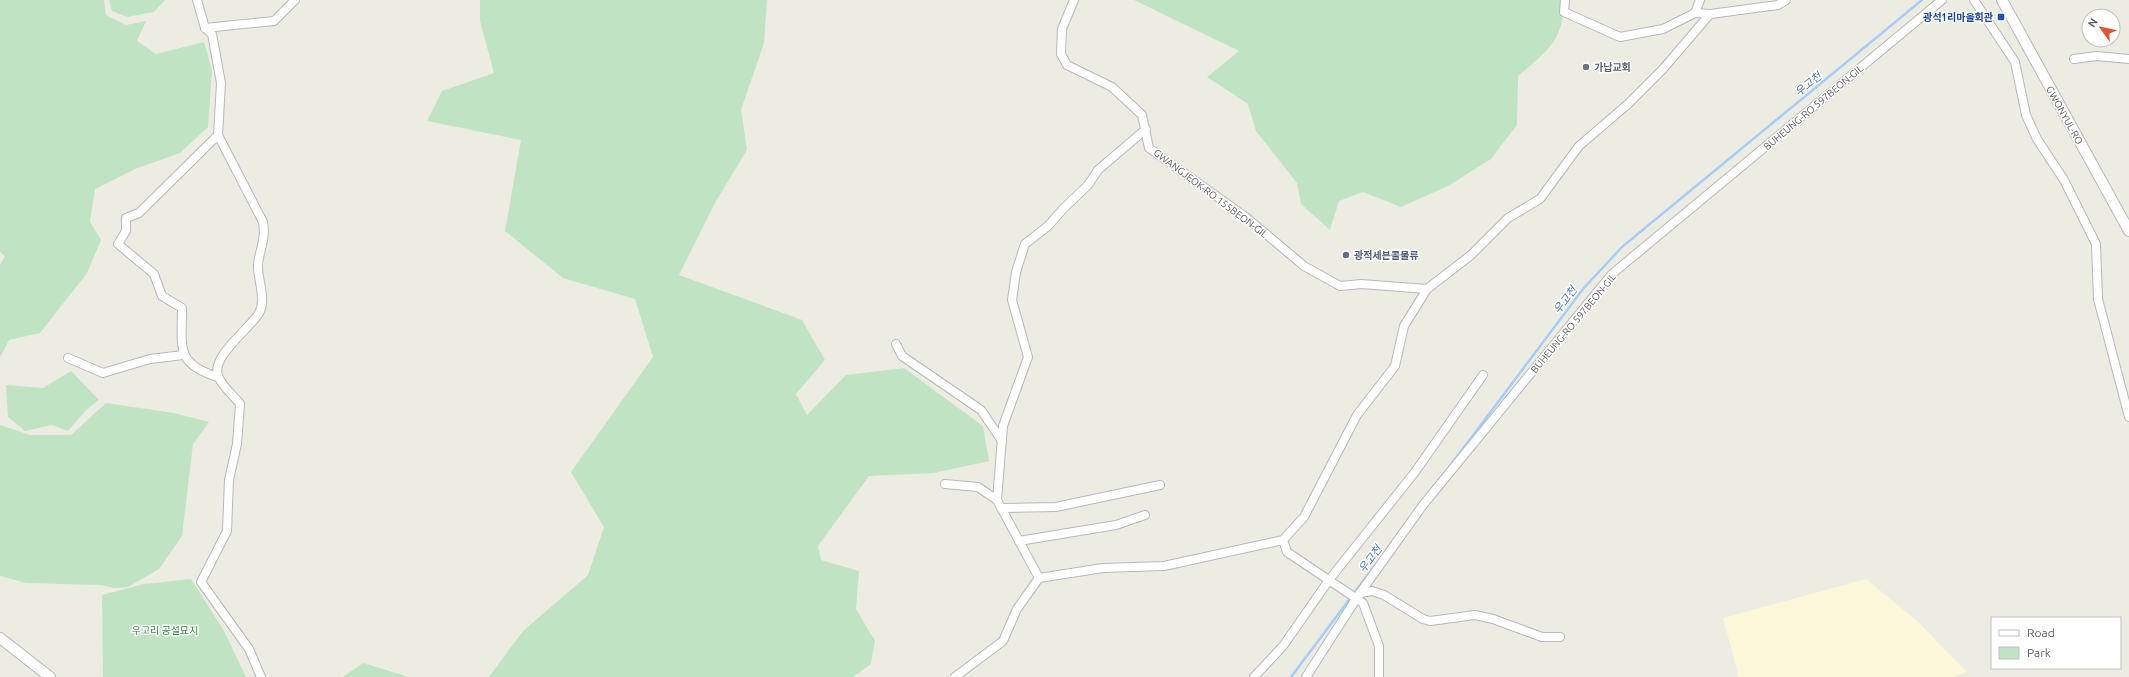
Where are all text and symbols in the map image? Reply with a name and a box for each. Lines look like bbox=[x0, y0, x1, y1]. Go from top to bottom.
north arrow bbox=[2081, 8, 2121, 48]
place label: 광석1리마을회관 bbox=[1923, 12, 1993, 23]
marker: 광석1리마을회관 bbox=[1996, 12, 2006, 22]
text: N bbox=[2085, 16, 2100, 29]
marker: 가납교회 bbox=[1581, 62, 1591, 72]
place label: 가납교회 bbox=[1594, 62, 1631, 73]
street label: BUHEUNG-RO 597BEON-GIL bbox=[1761, 63, 1865, 152]
water label: 우고천 bbox=[1792, 69, 1825, 98]
street label: GWONYUL-RO bbox=[2044, 84, 2085, 146]
street label: GWANGJEOK-RO 155BEON-GIL bbox=[1152, 147, 1270, 240]
marker: 광적세븐콜물류 bbox=[1341, 250, 1351, 260]
place label: 광적세븐콜물류 bbox=[1354, 250, 1418, 261]
street label: BUHEUNG-RO 597BEON-GIL bbox=[1529, 271, 1618, 375]
water label: 우고천 bbox=[1551, 283, 1580, 316]
water label: 우고천 bbox=[1356, 542, 1385, 575]
legend bbox=[1991, 617, 2121, 669]
park label: 우고리 공설묘지 bbox=[132, 625, 198, 636]
text: Road bbox=[2027, 626, 2055, 639]
text: Park bbox=[2027, 646, 2051, 659]

